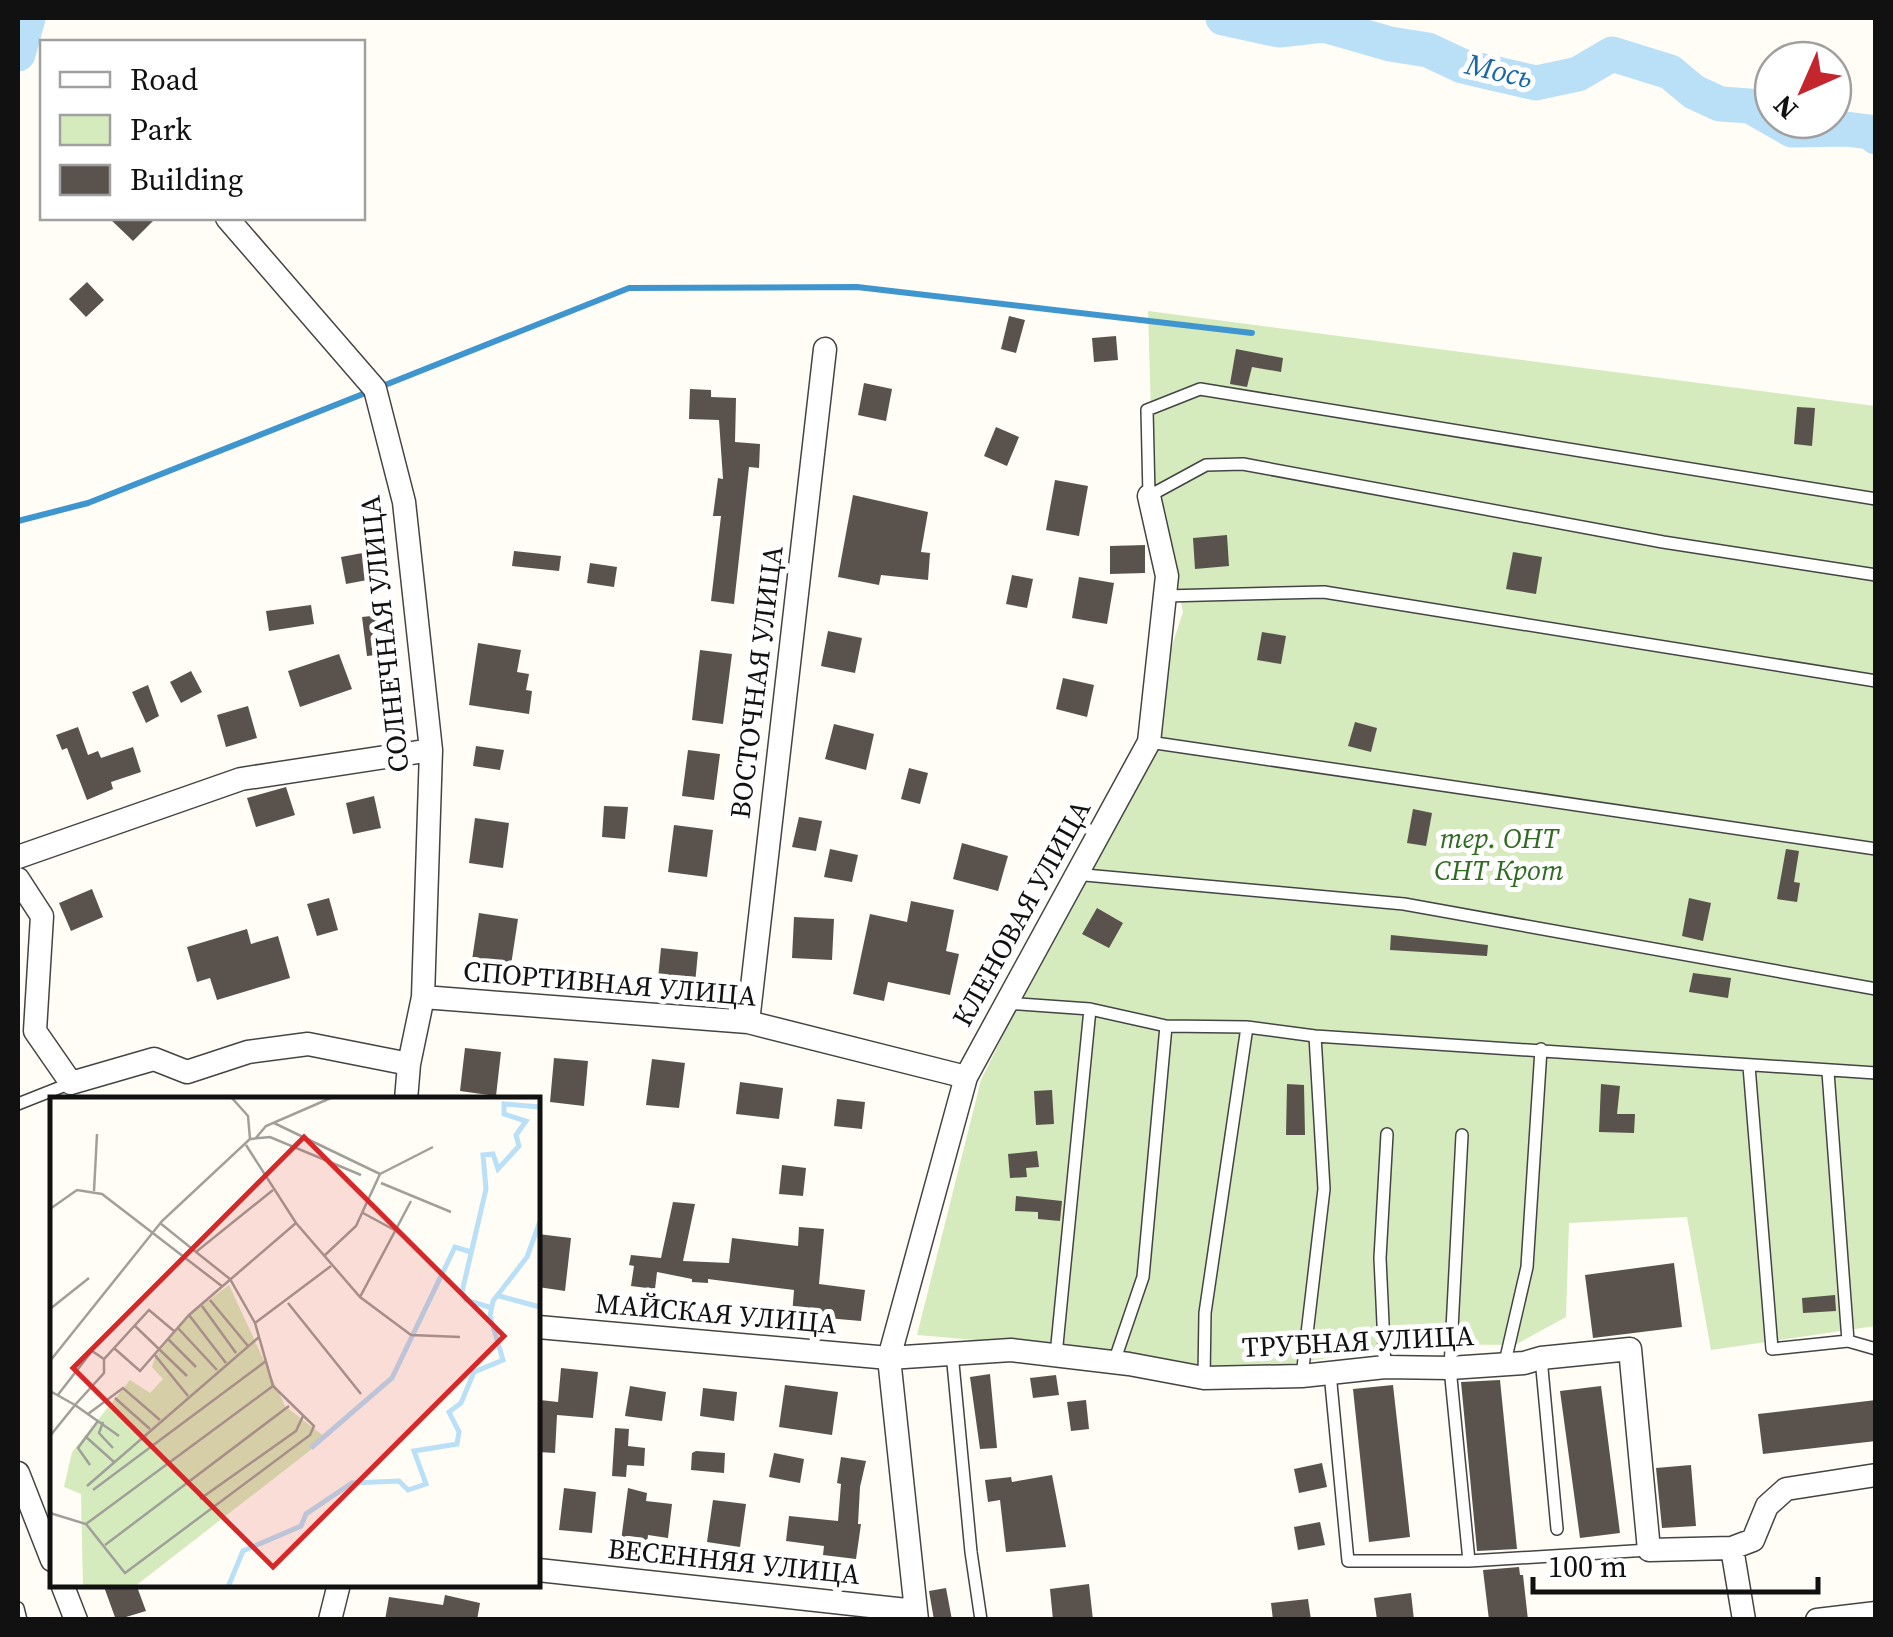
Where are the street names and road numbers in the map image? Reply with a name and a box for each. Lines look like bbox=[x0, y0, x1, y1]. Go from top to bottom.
street label: СОЛНЕЧНАЯ УЛИЦА bbox=[351, 493, 417, 774]
street label: ВОСТОЧНАЯ УЛИЦА bbox=[720, 543, 792, 821]
street label: КЛЕНОВАЯ УЛИЦА bbox=[943, 793, 1099, 1033]
street label: СПОРТИВНАЯ УЛИЦА bbox=[462, 951, 759, 1015]
street label: МАЙСКАЯ УЛИЦА bbox=[594, 1284, 839, 1343]
street label: ТРУБНАЯ УЛИЦА bbox=[1241, 1316, 1475, 1366]
street label: ВЕСЕННЯЯ УЛИЦА bbox=[606, 1529, 862, 1593]

